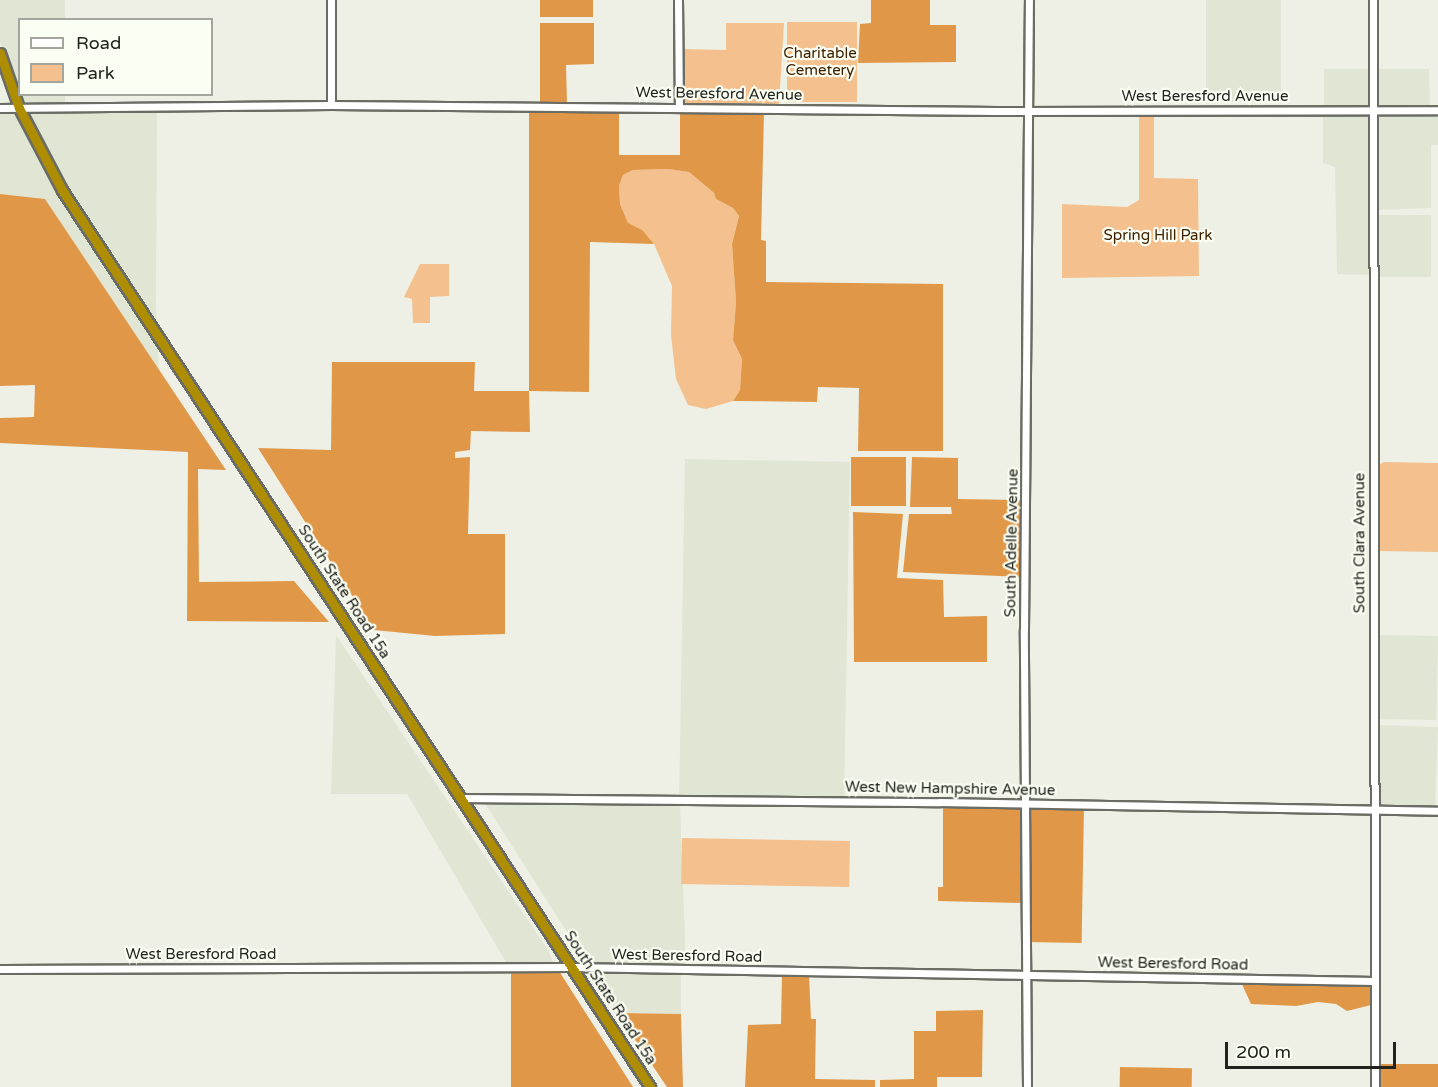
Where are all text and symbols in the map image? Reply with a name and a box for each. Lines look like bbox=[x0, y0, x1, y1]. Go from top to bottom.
legend bbox=[18, 18, 213, 96]
text: Road bbox=[76, 32, 121, 54]
park label: Charitable Cemetery bbox=[783, 44, 857, 79]
text: Park bbox=[76, 62, 114, 84]
street label: West Beresford Avenue bbox=[635, 84, 803, 104]
street label: West Beresford Avenue bbox=[1122, 88, 1288, 106]
park label: Spring Hill Park bbox=[1104, 227, 1212, 245]
street label: South Adelle Avenue bbox=[1002, 468, 1022, 618]
street label: South Clara Avenue bbox=[1351, 473, 1369, 613]
street label: South State Road 15a bbox=[294, 522, 394, 662]
street label: West New Hampshire Avenue bbox=[845, 778, 1055, 800]
street label: South State Road 15a bbox=[560, 928, 660, 1068]
street label: West Beresford Road bbox=[126, 946, 276, 964]
street label: West Beresford Road bbox=[611, 946, 763, 966]
street label: West Beresford Road bbox=[1097, 954, 1249, 974]
scale bar bbox=[1228, 1030, 1399, 1068]
text: 200 m bbox=[1236, 1041, 1291, 1063]

